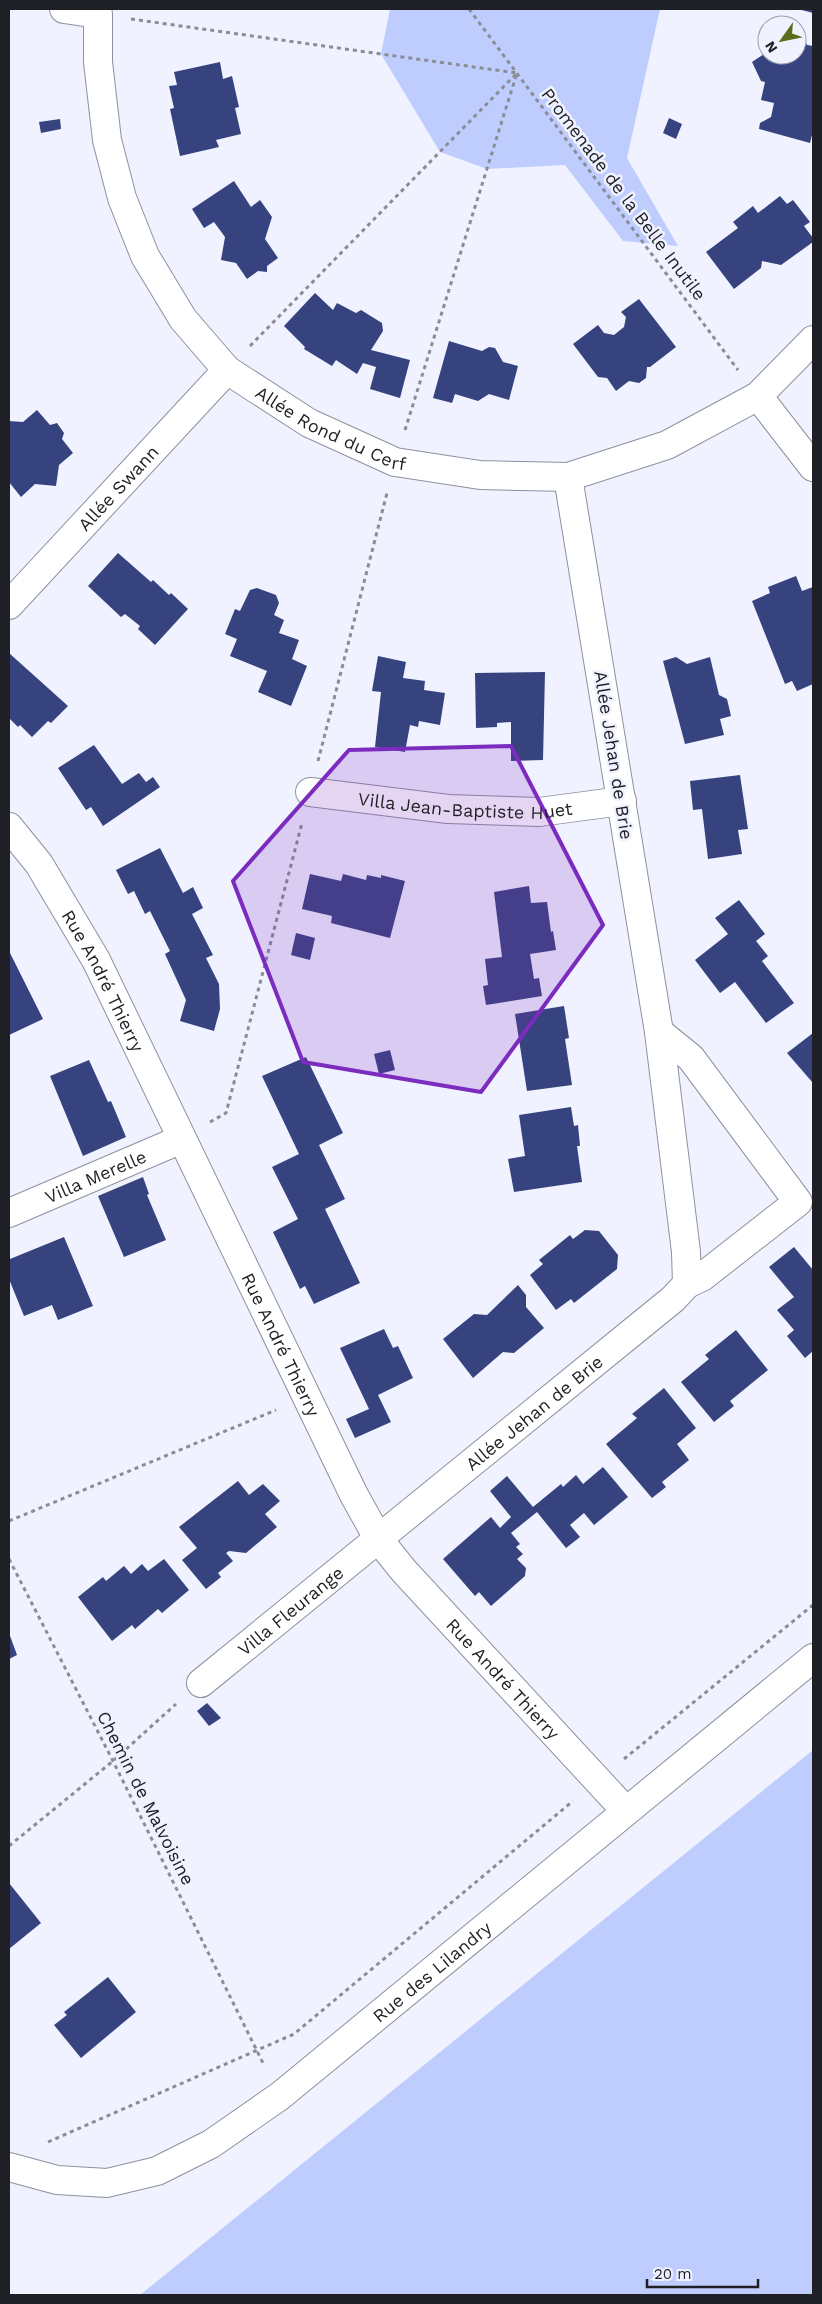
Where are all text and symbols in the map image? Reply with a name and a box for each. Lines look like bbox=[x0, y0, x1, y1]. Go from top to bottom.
north arrow bbox=[757, 15, 807, 65]
text: N bbox=[762, 38, 781, 56]
street label: Promenade de la Belle Inutile bbox=[537, 84, 711, 304]
street label: Allée Rond du Cerf bbox=[252, 381, 408, 474]
street label: Allée Swann bbox=[73, 441, 162, 535]
street label: Allée Jehan de Brie bbox=[590, 669, 638, 841]
street label: Villa Jean-Baptiste Huet bbox=[357, 788, 574, 823]
street label: Rue André Thierry bbox=[58, 906, 149, 1055]
street label: Villa Merelle bbox=[42, 1145, 149, 1207]
street label: Rue André Thierry bbox=[238, 1269, 325, 1420]
street label: Allée Jehan de Brie bbox=[461, 1350, 607, 1474]
street label: Villa Fleurange bbox=[233, 1561, 347, 1660]
street label: Rue André Thierry bbox=[442, 1614, 565, 1744]
street label: Chemin de Malvoisine bbox=[93, 1708, 199, 1888]
street label: Rue des Lilandry bbox=[368, 1916, 496, 2026]
scale bar bbox=[647, 2256, 758, 2288]
text: 20 m bbox=[654, 2265, 692, 2283]

